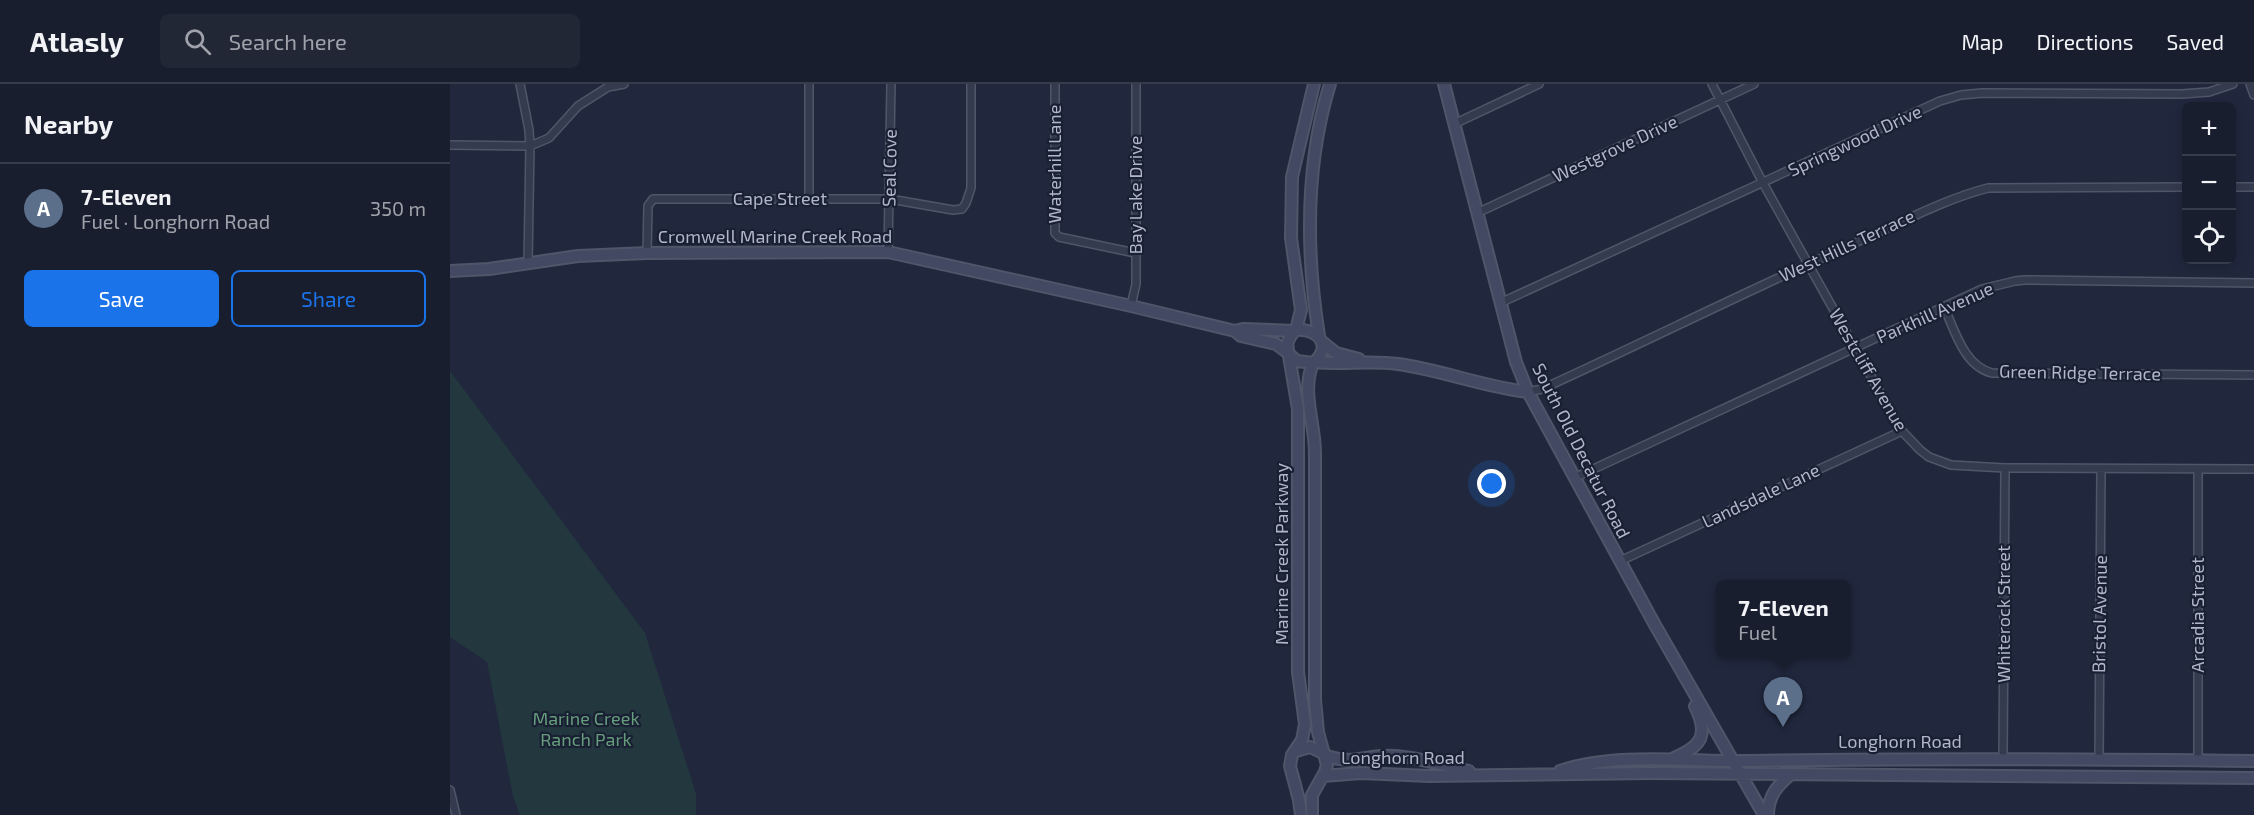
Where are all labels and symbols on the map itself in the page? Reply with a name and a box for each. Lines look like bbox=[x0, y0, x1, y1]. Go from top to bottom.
street label: Springwood Drive bbox=[1784, 99, 1925, 181]
street label: Waterhill Lane bbox=[1043, 105, 1065, 223]
street label: Westgrove Drive bbox=[1549, 110, 1681, 187]
street label: Seal Cove bbox=[877, 129, 901, 207]
street label: Bay Lake Drive bbox=[1124, 136, 1146, 254]
street label: Cape Street bbox=[733, 187, 827, 209]
street label: West Hills Terrace bbox=[1775, 204, 1918, 286]
street label: Cromwell Marine Creek Road bbox=[658, 225, 892, 247]
street label: Parkhill Avenue bbox=[1873, 276, 1997, 348]
street label: Westcliff Avenue bbox=[1825, 304, 1913, 435]
street label: South Old Decatur Road bbox=[1528, 359, 1636, 542]
street label: Green Ridge Terrace bbox=[1999, 360, 2161, 384]
street label: Landsdale Lane bbox=[1698, 458, 1823, 532]
street label: Marine Creek Parkway bbox=[1270, 463, 1292, 645]
your location bbox=[1477, 469, 1506, 498]
street label: Whiterock Street bbox=[1992, 545, 2014, 683]
street label: Bristol Avenue bbox=[2087, 555, 2111, 673]
street label: Arcadia Street bbox=[2186, 557, 2208, 673]
pin: A bbox=[1764, 678, 1802, 727]
park label: Marine Creek Ranch Park bbox=[532, 707, 640, 750]
street label: Longhorn Road bbox=[1838, 730, 1962, 752]
street label: Longhorn Road bbox=[1341, 746, 1465, 768]

